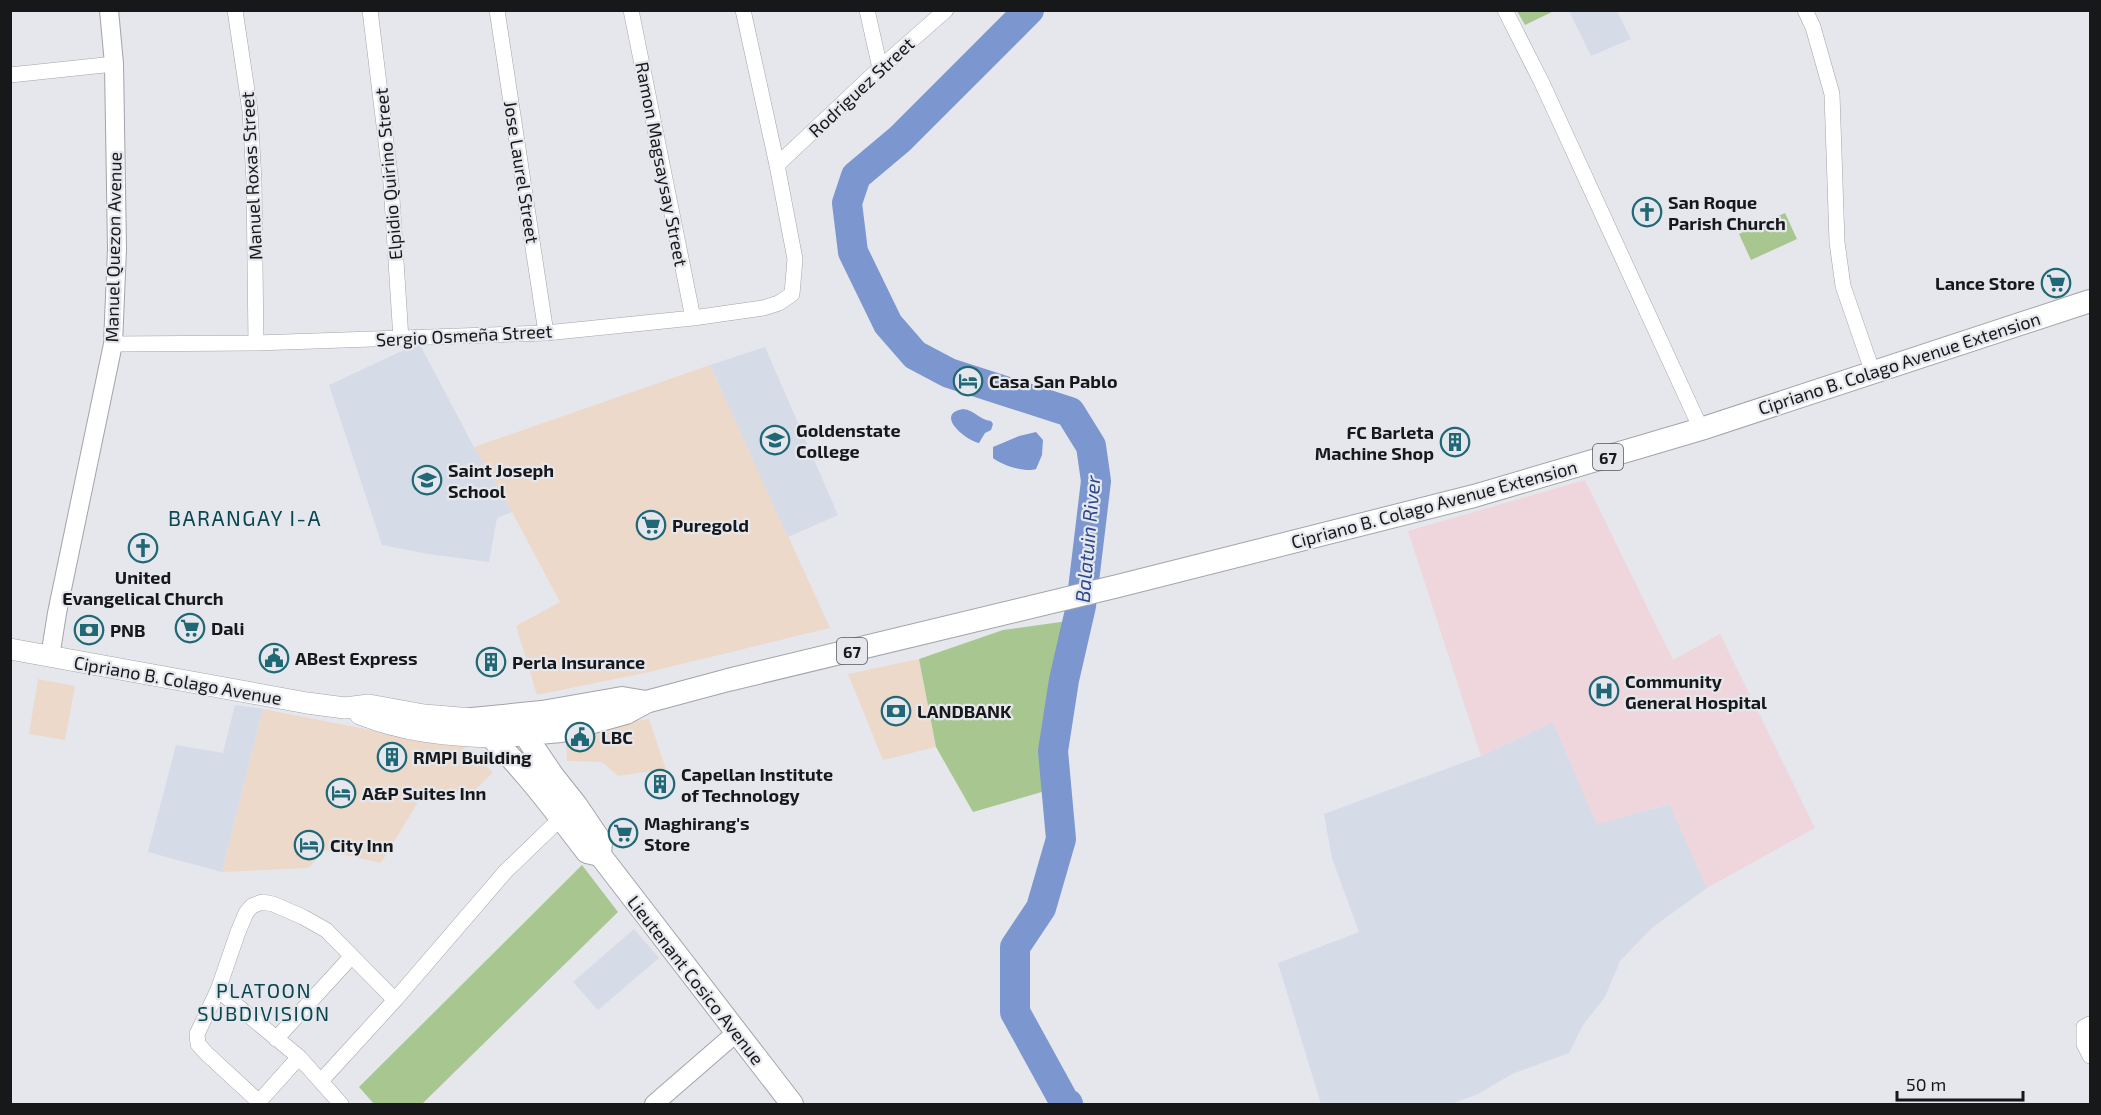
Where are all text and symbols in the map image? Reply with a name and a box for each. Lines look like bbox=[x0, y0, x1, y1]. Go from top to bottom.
street label: Rodriguez Street bbox=[804, 32, 918, 142]
street label: Ramon Magsaysay Street bbox=[631, 60, 693, 268]
street label: Elpidio Quirino Street bbox=[370, 87, 406, 261]
street label: Manuel Roxas Street bbox=[236, 91, 266, 261]
street label: Jose Laurel Street bbox=[500, 99, 544, 245]
street label: Manuel Quezon Avenue bbox=[100, 151, 126, 343]
place label: San Roque Parish Church bbox=[1668, 191, 1786, 234]
church icon: San Roque Parish Church bbox=[1631, 196, 1663, 228]
supermarket icon: Lance Store bbox=[2040, 267, 2072, 299]
place label: Lance Store bbox=[1935, 272, 2035, 294]
street label: Cipriano B. Colago Avenue Extension bbox=[1755, 307, 2043, 419]
street label: Sergio Osmeña Street bbox=[375, 319, 553, 351]
hotel icon: Casa San Pablo bbox=[952, 365, 984, 397]
place label: Casa San Pablo bbox=[989, 370, 1118, 392]
place label: Goldenstate College bbox=[796, 419, 901, 462]
place label: FC Barleta Machine Shop bbox=[1315, 421, 1434, 464]
school or university icon: Goldenstate College bbox=[759, 424, 791, 456]
building icon: FC Barleta Machine Shop bbox=[1439, 426, 1471, 458]
road number: 67 bbox=[1593, 444, 1623, 470]
street label: Cipriano B. Colago Avenue Extension bbox=[1288, 455, 1580, 553]
place label: Saint Joseph School bbox=[448, 459, 554, 502]
school or university icon: Saint Joseph School bbox=[411, 464, 443, 496]
water label: Balatuin River bbox=[1069, 473, 1105, 604]
district label: BARANGAY I-A bbox=[168, 505, 322, 530]
supermarket icon: Puregold bbox=[635, 509, 667, 541]
place label: Puregold bbox=[672, 514, 749, 536]
church icon: United Evangelical Church bbox=[127, 532, 159, 564]
place label: United Evangelical Church bbox=[62, 566, 224, 609]
supermarket icon: Dali bbox=[174, 612, 206, 644]
bank icon: PNB bbox=[73, 614, 105, 646]
place label: Dali bbox=[211, 617, 244, 639]
place label: PNB bbox=[110, 619, 146, 641]
road number: 67 bbox=[837, 638, 867, 664]
public building icon: ABest Express bbox=[258, 642, 290, 674]
building icon: Perla Insurance bbox=[475, 646, 507, 678]
place label: ABest Express bbox=[295, 647, 417, 669]
street label: Cipriano B. Colago Avenue bbox=[72, 651, 284, 709]
place label: Perla Insurance bbox=[512, 651, 645, 673]
place label: Community General Hospital bbox=[1625, 670, 1767, 713]
hospital icon: Community General Hospital bbox=[1588, 675, 1620, 707]
bank icon: LANDBANK bbox=[880, 695, 912, 727]
place label: LANDBANK bbox=[917, 700, 1012, 722]
public building icon: LBC bbox=[564, 721, 596, 753]
place label: LBC bbox=[601, 726, 633, 748]
building icon: RMPI Building bbox=[376, 741, 408, 773]
place label: RMPI Building bbox=[413, 746, 532, 768]
place label: Capellan Institute of Technology bbox=[681, 763, 833, 806]
building icon: Capellan Institute of Technology bbox=[644, 768, 676, 800]
hotel icon: A&P Suites Inn bbox=[325, 777, 357, 809]
place label: A&P Suites Inn bbox=[362, 782, 486, 804]
place label: Maghirang's Store bbox=[644, 812, 750, 855]
supermarket icon: Maghirang's Store bbox=[607, 817, 639, 849]
hotel icon: City Inn bbox=[293, 829, 325, 861]
place label: City Inn bbox=[330, 834, 394, 856]
street label: Lieutenant Cosico Avenue bbox=[623, 891, 769, 1069]
district label: PLATOON SUBDIVISION bbox=[197, 978, 331, 1025]
scale bar bbox=[1897, 1064, 2023, 1102]
text: 50 m bbox=[1906, 1073, 1946, 1095]

